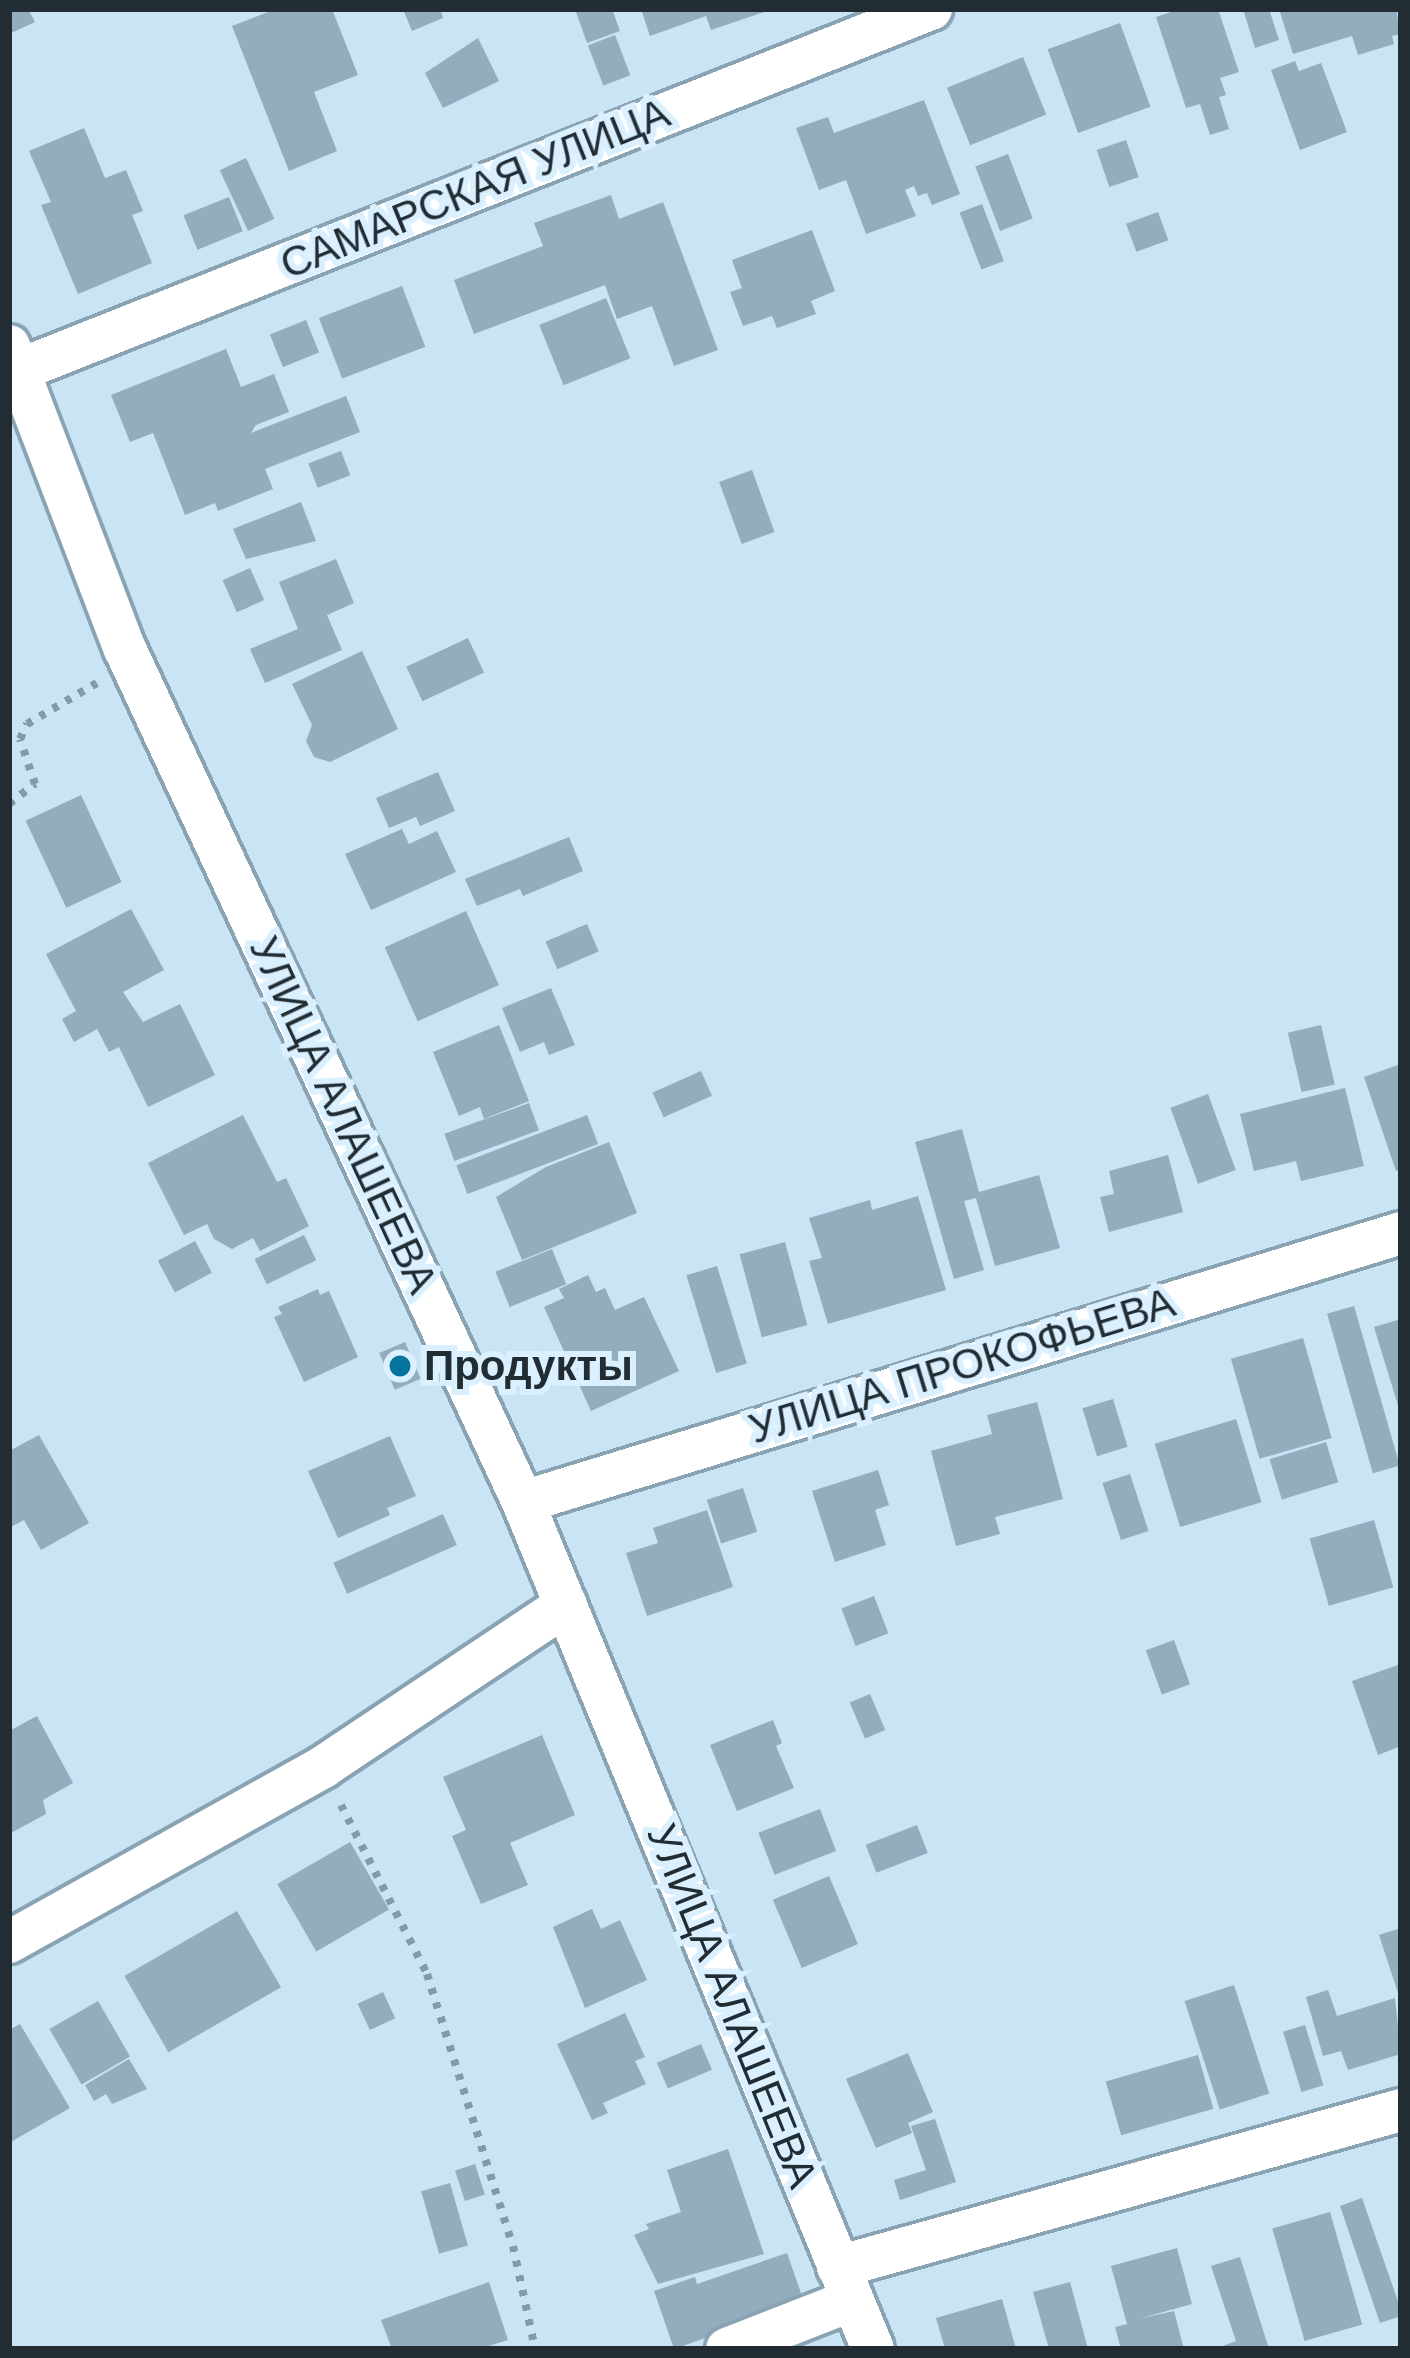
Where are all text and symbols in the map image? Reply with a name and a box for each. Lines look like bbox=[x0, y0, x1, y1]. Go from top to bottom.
street label: САМАРСКАЯ УЛИЦА bbox=[273, 88, 677, 290]
street label: УЛИЦА АЛАШЕЕВА bbox=[238, 929, 448, 1301]
street label: УЛИЦА ПРОКОФЬЕВА bbox=[743, 1277, 1181, 1455]
place label: Продукты bbox=[424, 1341, 633, 1391]
marker: Продукты bbox=[387, 1353, 413, 1379]
street label: УЛИЦА АЛАШЕЕВА bbox=[636, 1817, 828, 2195]

